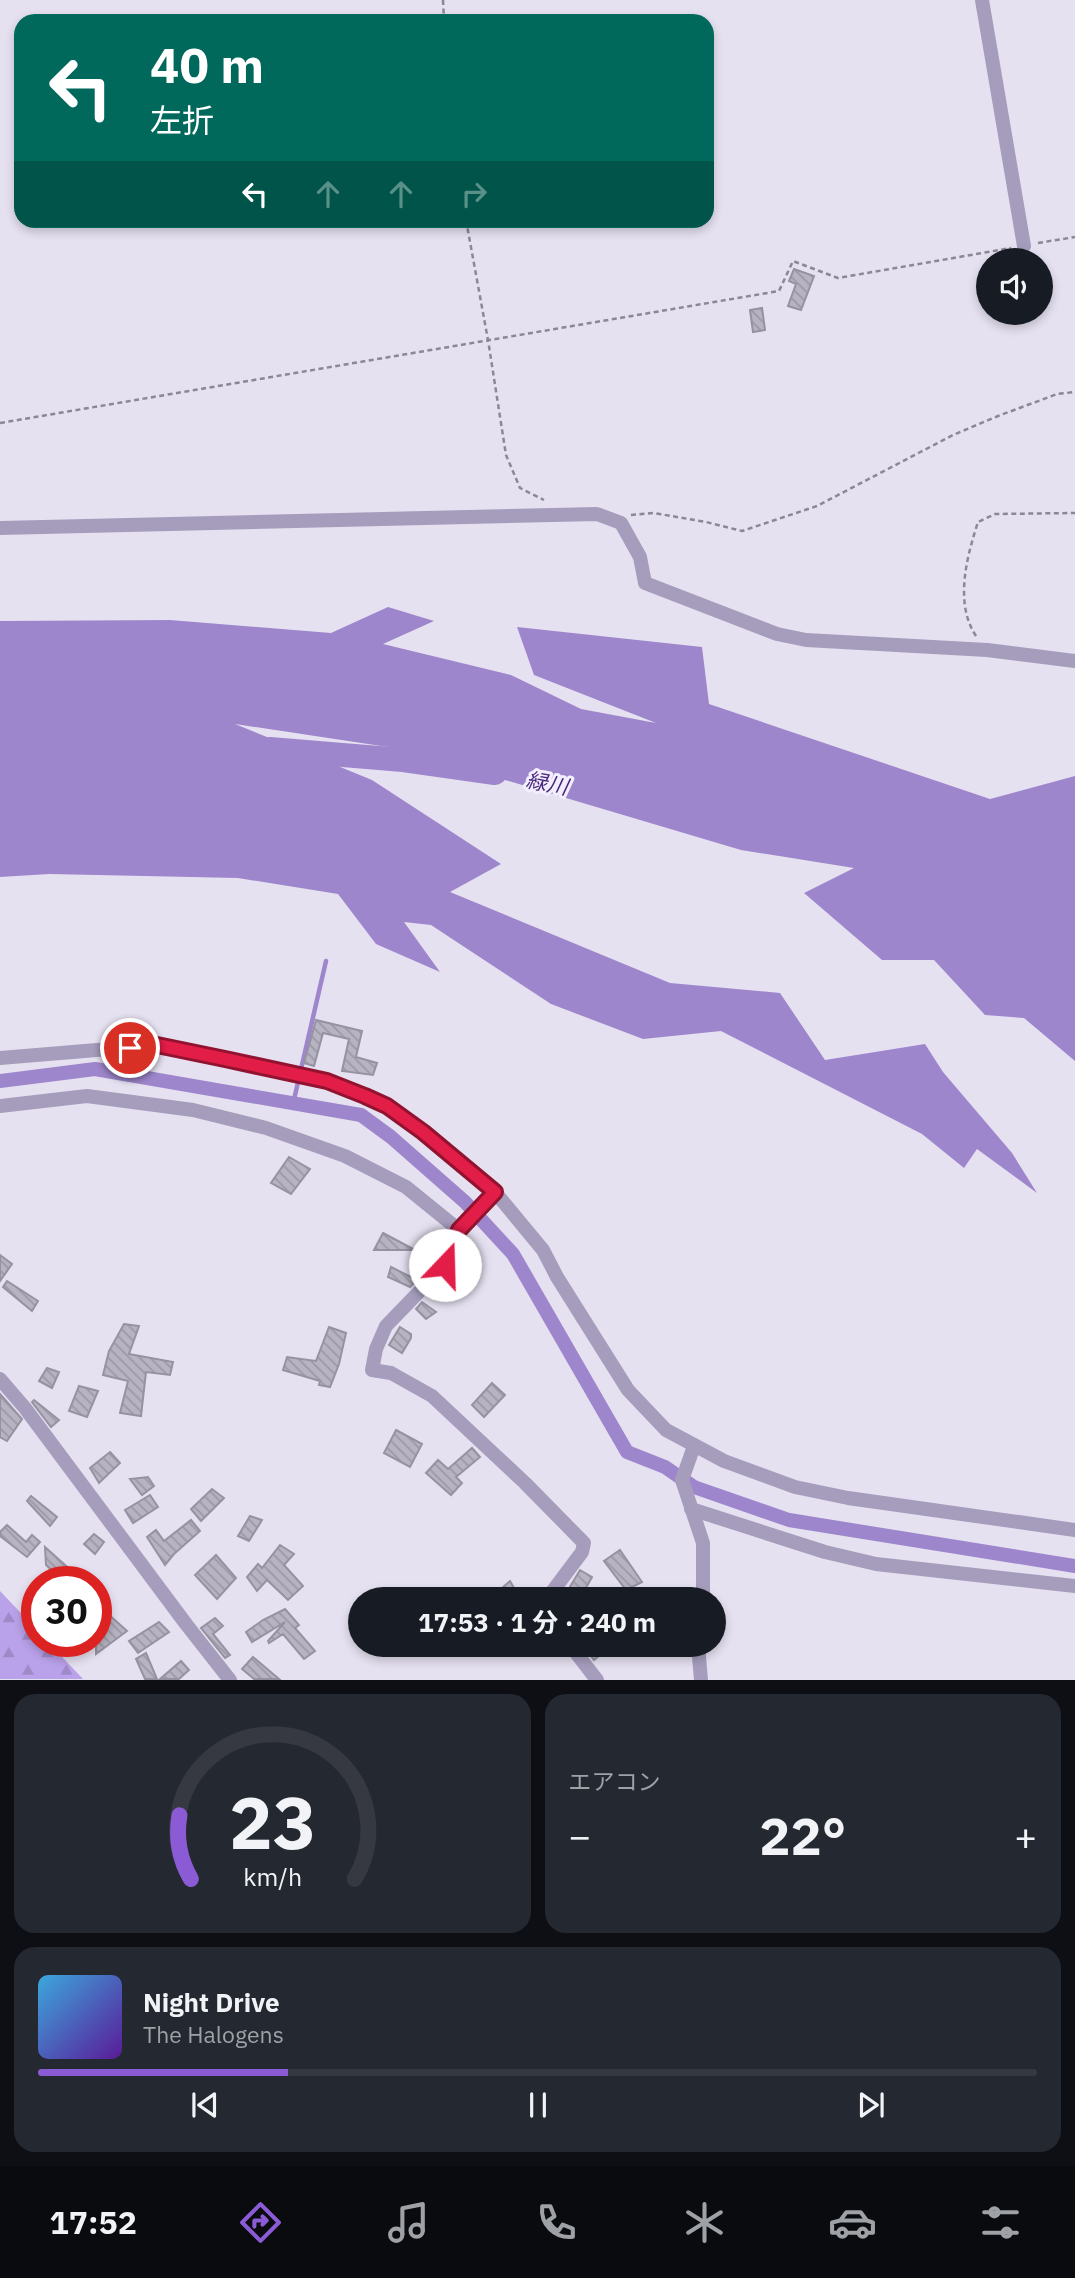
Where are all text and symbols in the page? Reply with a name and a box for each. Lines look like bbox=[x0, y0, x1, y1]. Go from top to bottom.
text: 40 m bbox=[150, 33, 264, 96]
icon: left bbox=[35, 42, 126, 133]
text: 左折 bbox=[150, 99, 214, 141]
icon: left bbox=[236, 175, 274, 213]
icon: ahead bbox=[309, 175, 347, 213]
icon: ahead bbox=[382, 175, 420, 213]
icon: right bbox=[455, 175, 493, 213]
map controls bbox=[976, 248, 1053, 325]
button: sound bbox=[976, 248, 1053, 325]
water label: 緑川 bbox=[524, 765, 572, 801]
pin bbox=[100, 1018, 160, 1078]
icon: arrive bbox=[111, 1029, 149, 1067]
position arrow bbox=[408, 1228, 482, 1302]
speed limit sign: 30 bbox=[21, 1566, 112, 1657]
text: 17:53 · 1 分 · 240 m bbox=[418, 1605, 656, 1639]
text: エアコン bbox=[569, 1766, 661, 1796]
text: 23 bbox=[229, 1775, 316, 1870]
text: 22° bbox=[759, 1802, 846, 1869]
text: − bbox=[569, 1811, 591, 1860]
text: + bbox=[1014, 1811, 1037, 1860]
text: km/h bbox=[243, 1860, 302, 1893]
text: Night Drive bbox=[143, 1985, 280, 2019]
text: The Halogens bbox=[143, 2019, 284, 2049]
icon: previous bbox=[186, 2086, 224, 2124]
icon: pause bbox=[519, 2086, 557, 2124]
icon: next bbox=[852, 2086, 890, 2124]
icon: directions bbox=[236, 2198, 285, 2247]
icon: music bbox=[384, 2198, 433, 2247]
icon: phone bbox=[532, 2198, 581, 2247]
icon: climate bbox=[680, 2198, 729, 2247]
icon: car bbox=[828, 2198, 877, 2247]
icon: filters bbox=[976, 2198, 1025, 2247]
text: 17:52 bbox=[50, 2201, 137, 2243]

